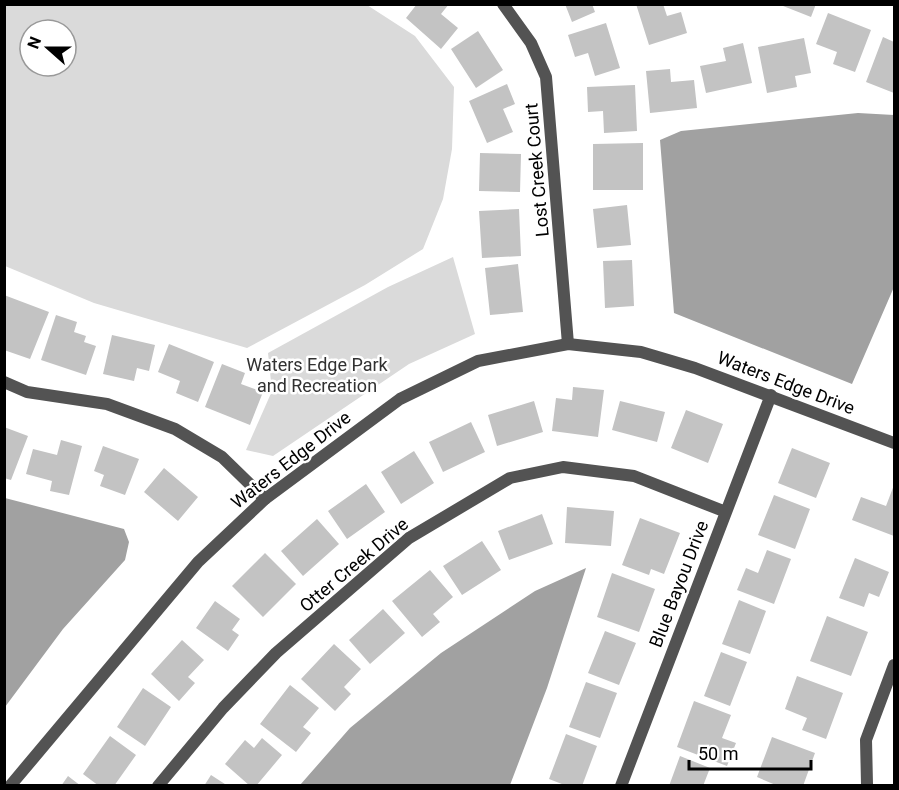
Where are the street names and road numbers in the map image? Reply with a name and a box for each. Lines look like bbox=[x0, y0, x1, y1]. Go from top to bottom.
street label: Lost Creek Court bbox=[520, 102, 553, 238]
street label: Waters Edge Drive bbox=[714, 347, 858, 418]
street label: Waters Edge Drive bbox=[227, 407, 354, 513]
street label: Otter Creek Drive bbox=[295, 513, 412, 616]
street label: Blue Bayou Drive bbox=[645, 518, 712, 650]

